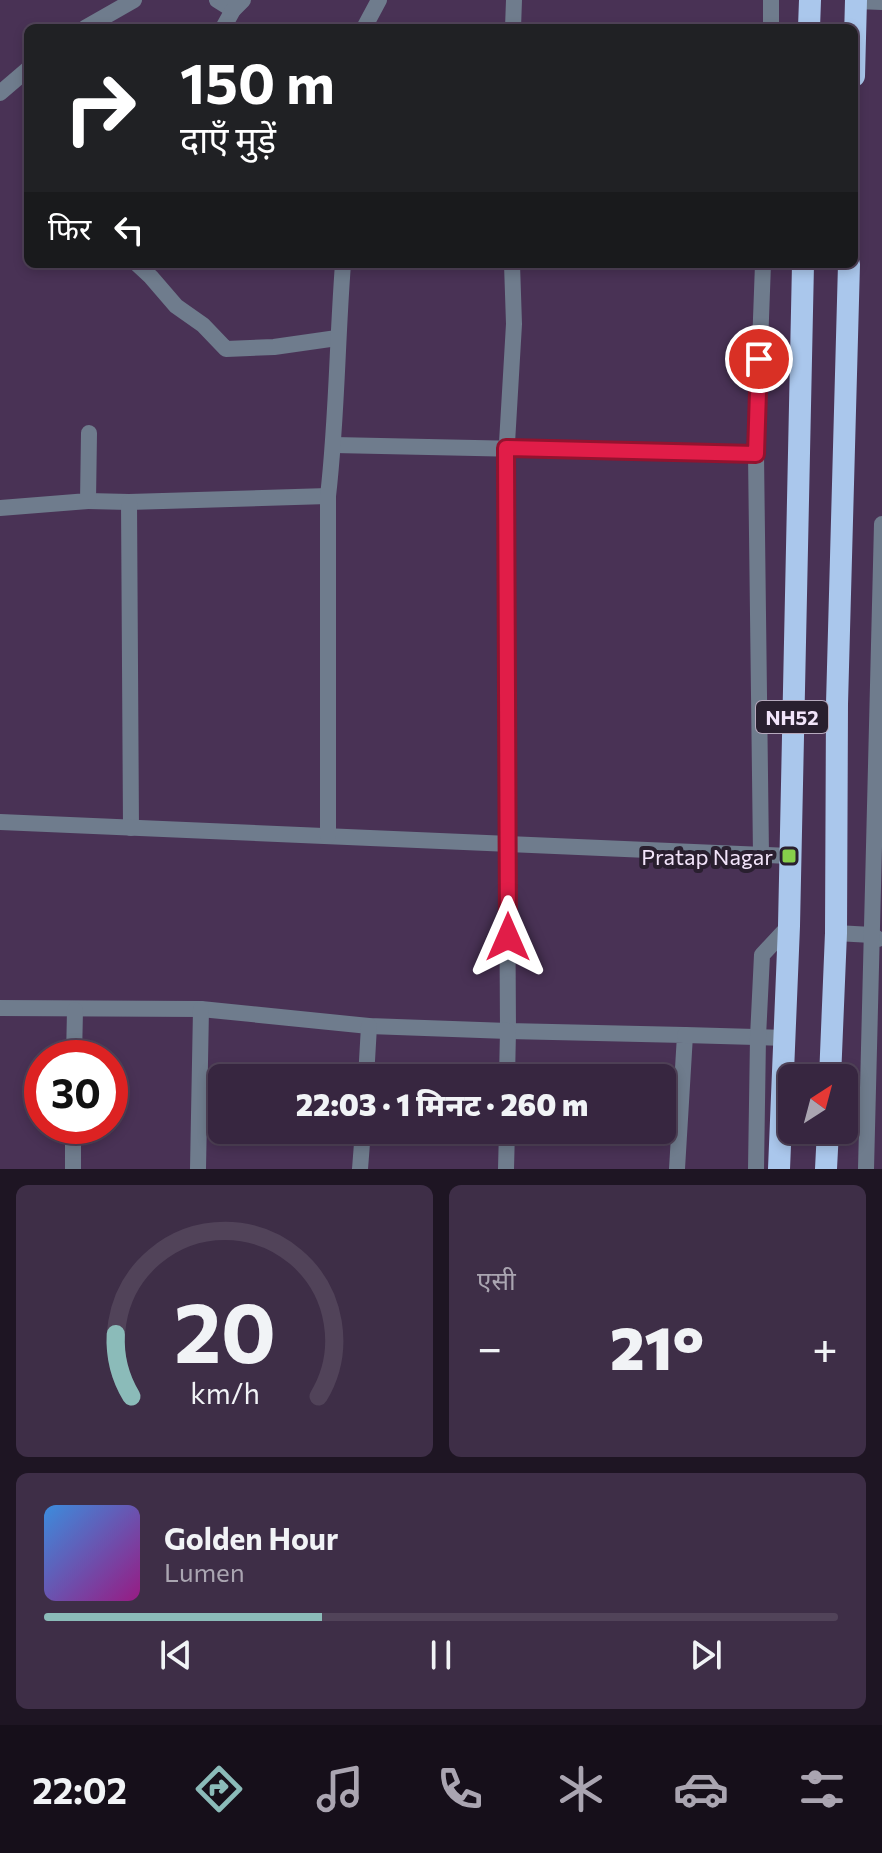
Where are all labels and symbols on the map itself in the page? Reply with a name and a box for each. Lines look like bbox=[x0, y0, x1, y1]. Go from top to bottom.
pin bbox=[725, 325, 793, 393]
road number: NH52 bbox=[756, 701, 828, 733]
place label: Pratap Nagar bbox=[641, 843, 773, 870]
marker: Pratap Nagar bbox=[780, 847, 798, 865]
position arrow bbox=[466, 895, 550, 979]
speed limit sign: 30 bbox=[24, 1040, 128, 1144]
north arrow bbox=[778, 1064, 858, 1144]

